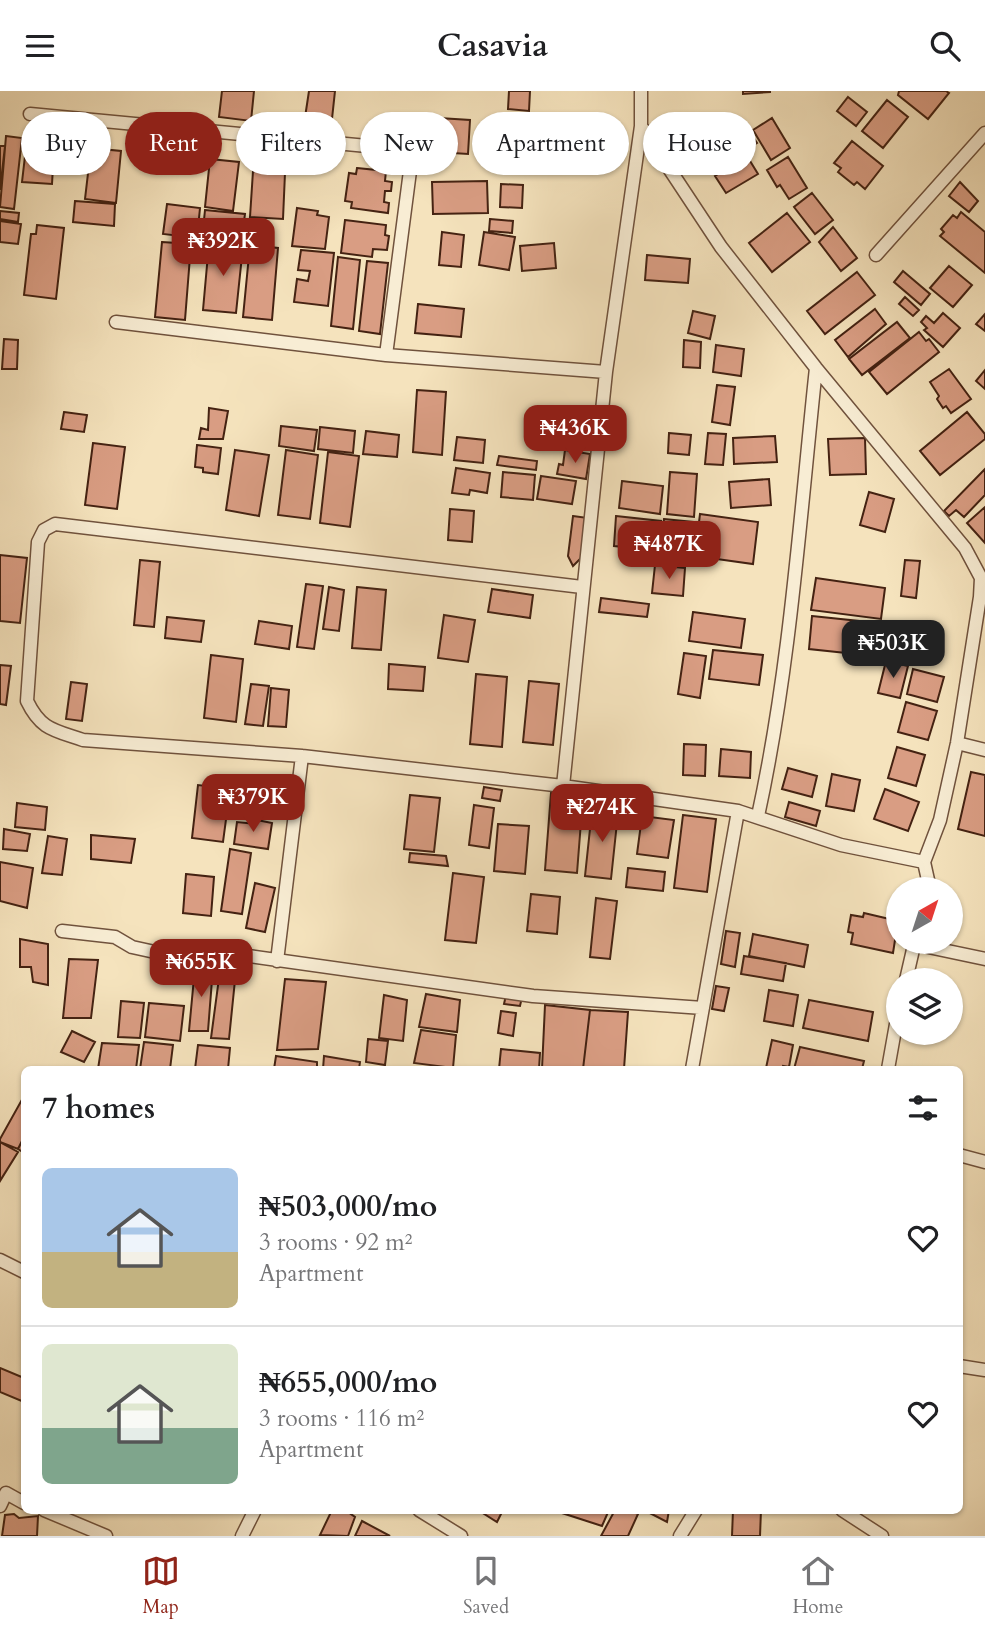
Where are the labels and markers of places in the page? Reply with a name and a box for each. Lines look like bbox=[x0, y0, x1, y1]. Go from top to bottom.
pin: ₦392K bbox=[174, 219, 272, 278]
pin: ₦436K bbox=[526, 405, 624, 465]
pin: ₦487K bbox=[620, 521, 718, 581]
pin: ₦503K bbox=[844, 621, 942, 680]
pin: ₦379K bbox=[204, 775, 302, 834]
pin: ₦274K bbox=[553, 785, 651, 844]
pin: ₦655K bbox=[152, 939, 250, 999]

